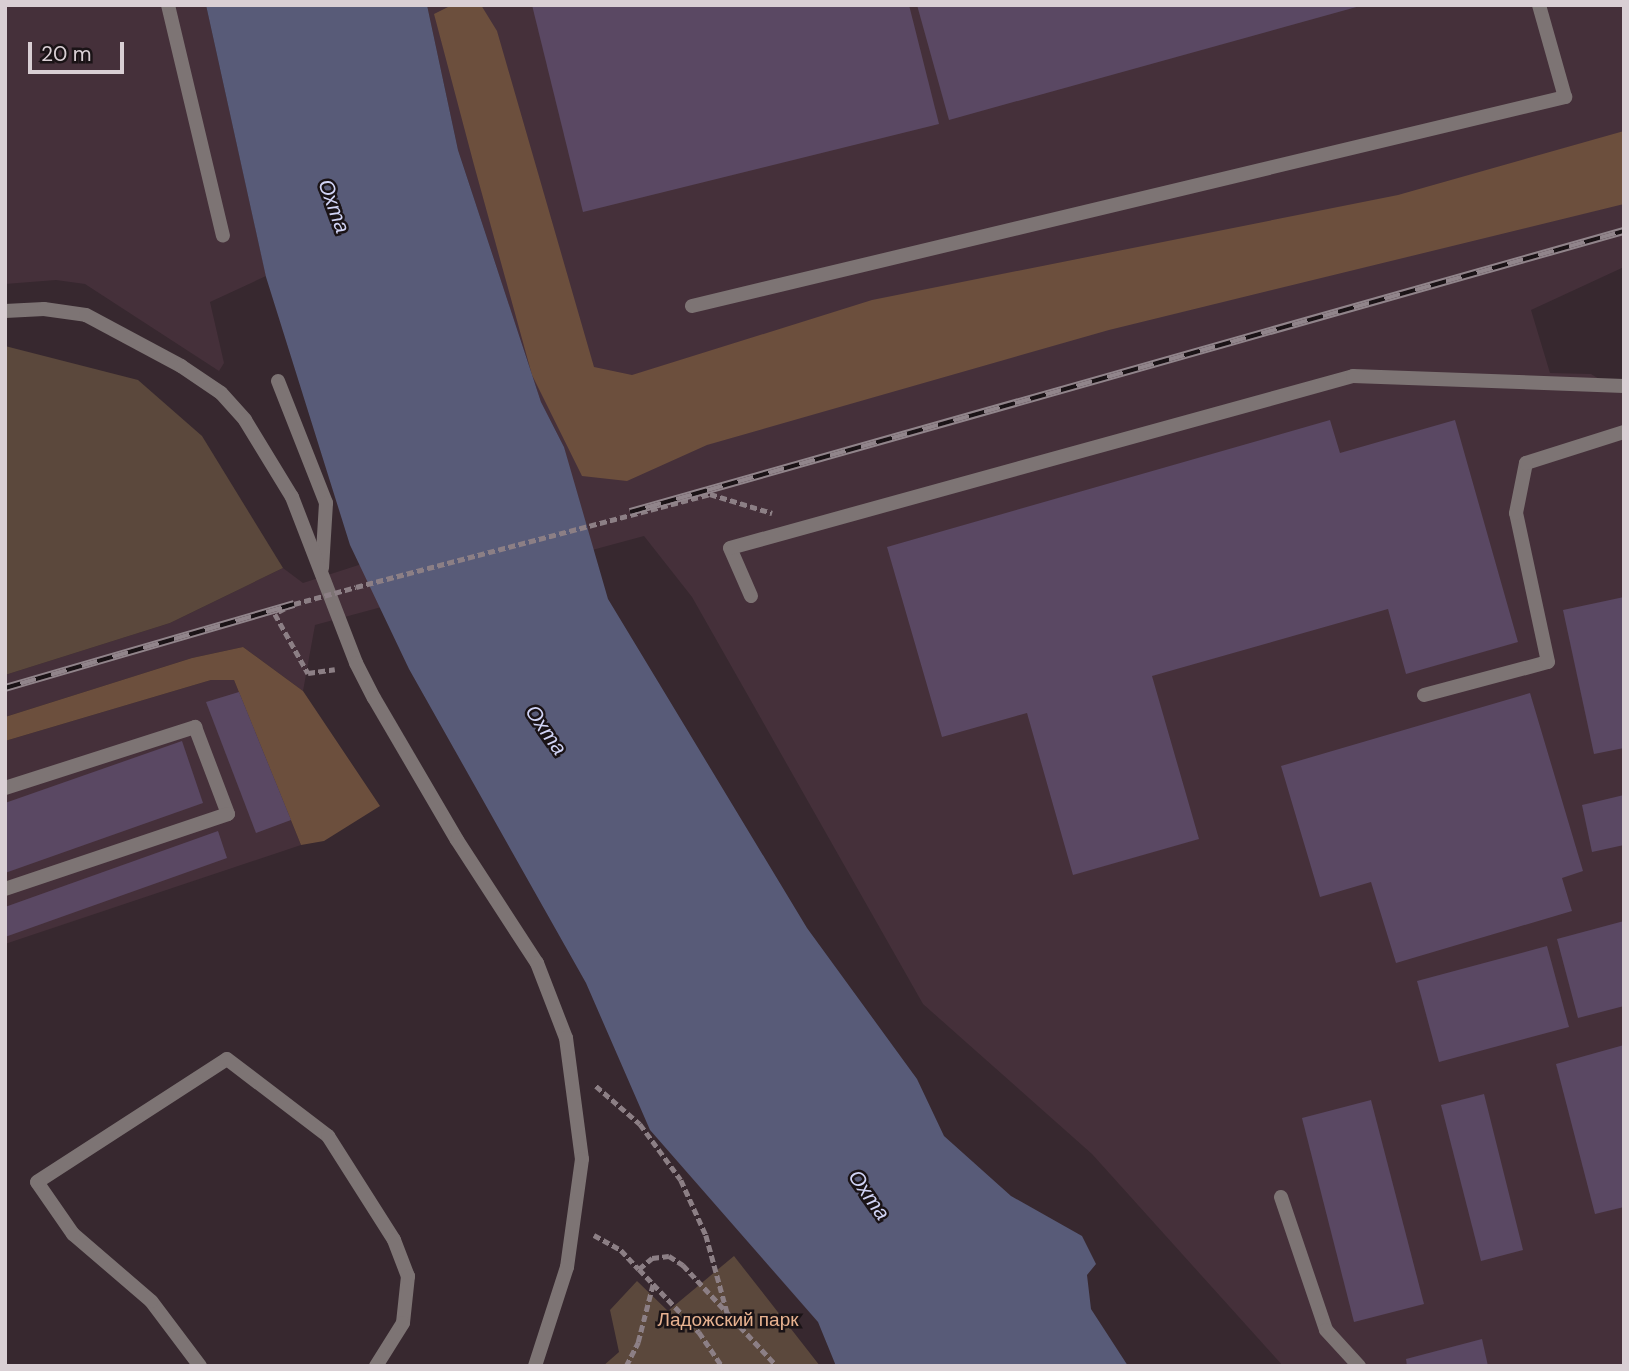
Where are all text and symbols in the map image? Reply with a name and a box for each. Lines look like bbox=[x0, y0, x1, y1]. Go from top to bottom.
scale bar bbox=[32, 28, 128, 72]
text: 20 m bbox=[41, 40, 92, 68]
water label: Охта bbox=[313, 176, 355, 236]
water label: Охта bbox=[520, 700, 572, 760]
water label: Охта bbox=[843, 1165, 895, 1225]
park label: Ладожский парк bbox=[657, 1309, 799, 1331]

